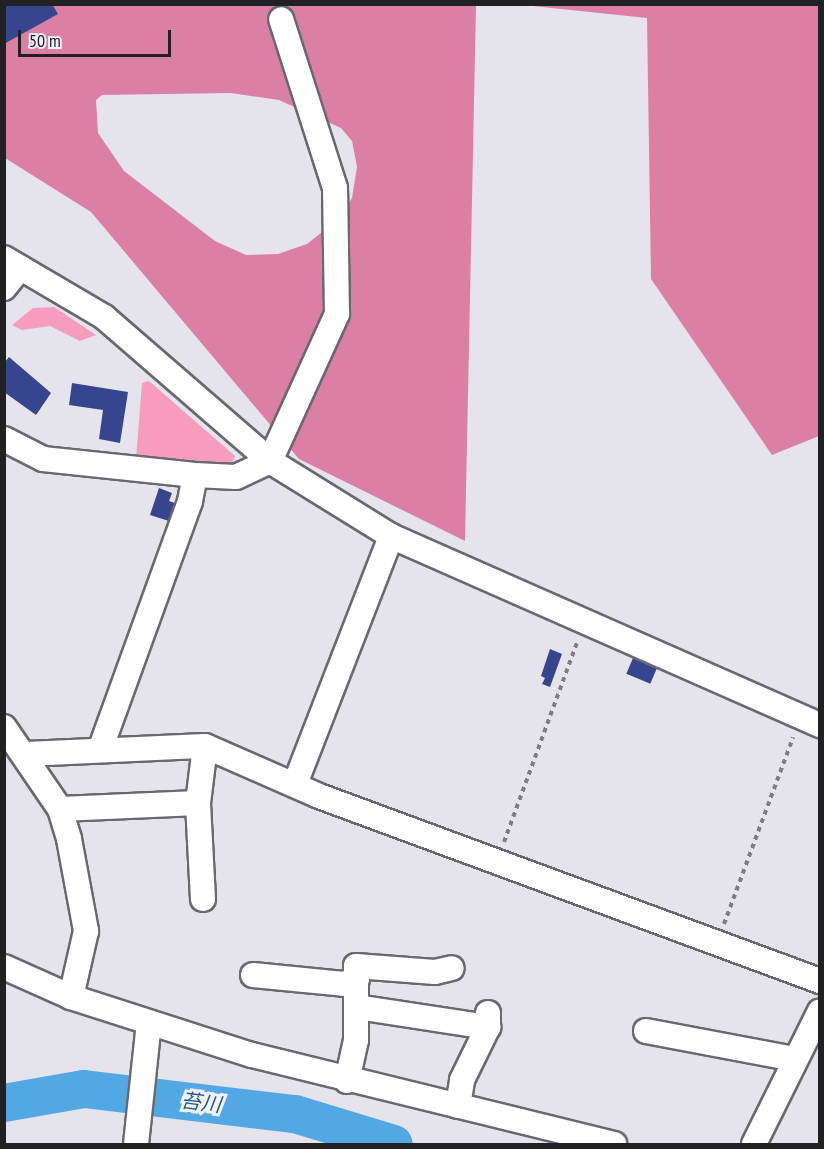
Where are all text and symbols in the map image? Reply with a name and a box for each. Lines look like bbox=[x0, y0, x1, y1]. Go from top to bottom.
scale bar bbox=[21, 18, 174, 56]
text: 50 m bbox=[29, 29, 61, 52]
water label: 苔川 bbox=[180, 1089, 222, 1117]

